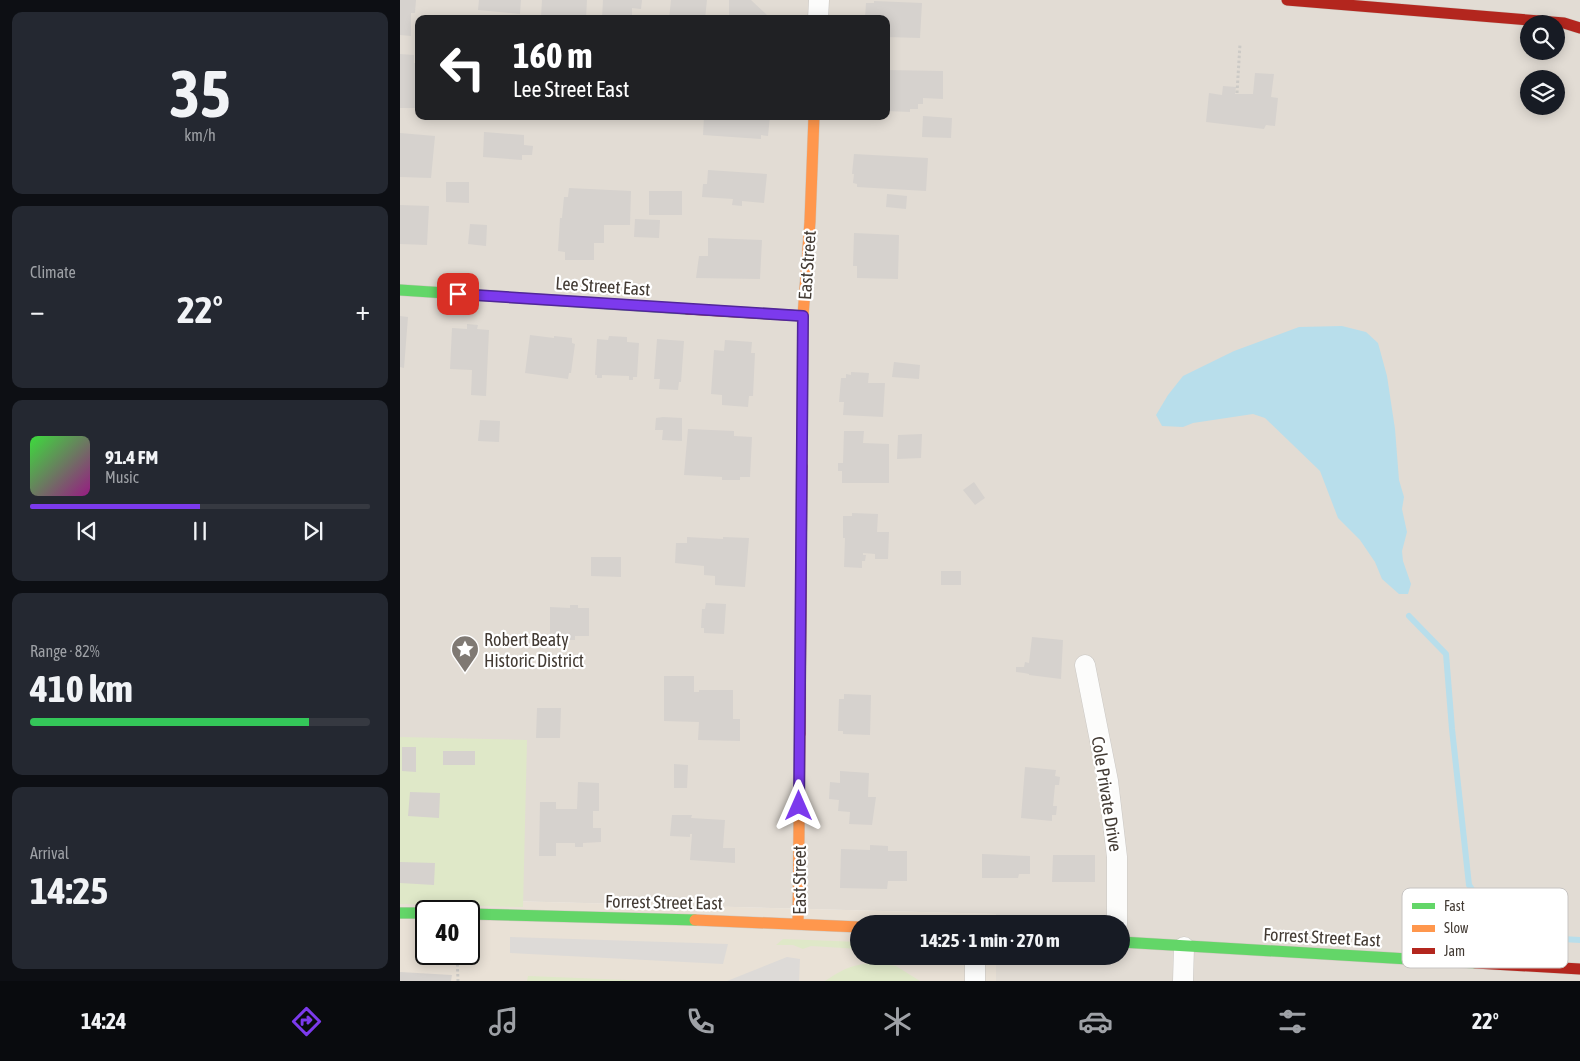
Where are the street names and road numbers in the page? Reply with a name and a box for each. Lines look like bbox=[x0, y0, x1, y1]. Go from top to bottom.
street label: East Street bbox=[794, 230, 820, 300]
street label: Lee Street East bbox=[555, 272, 651, 300]
street label: Cole Private Drive bbox=[1088, 735, 1126, 853]
street label: East Street bbox=[789, 845, 810, 915]
street label: Forrest Street East bbox=[605, 890, 723, 914]
street label: Forrest Street East bbox=[1263, 923, 1381, 951]

